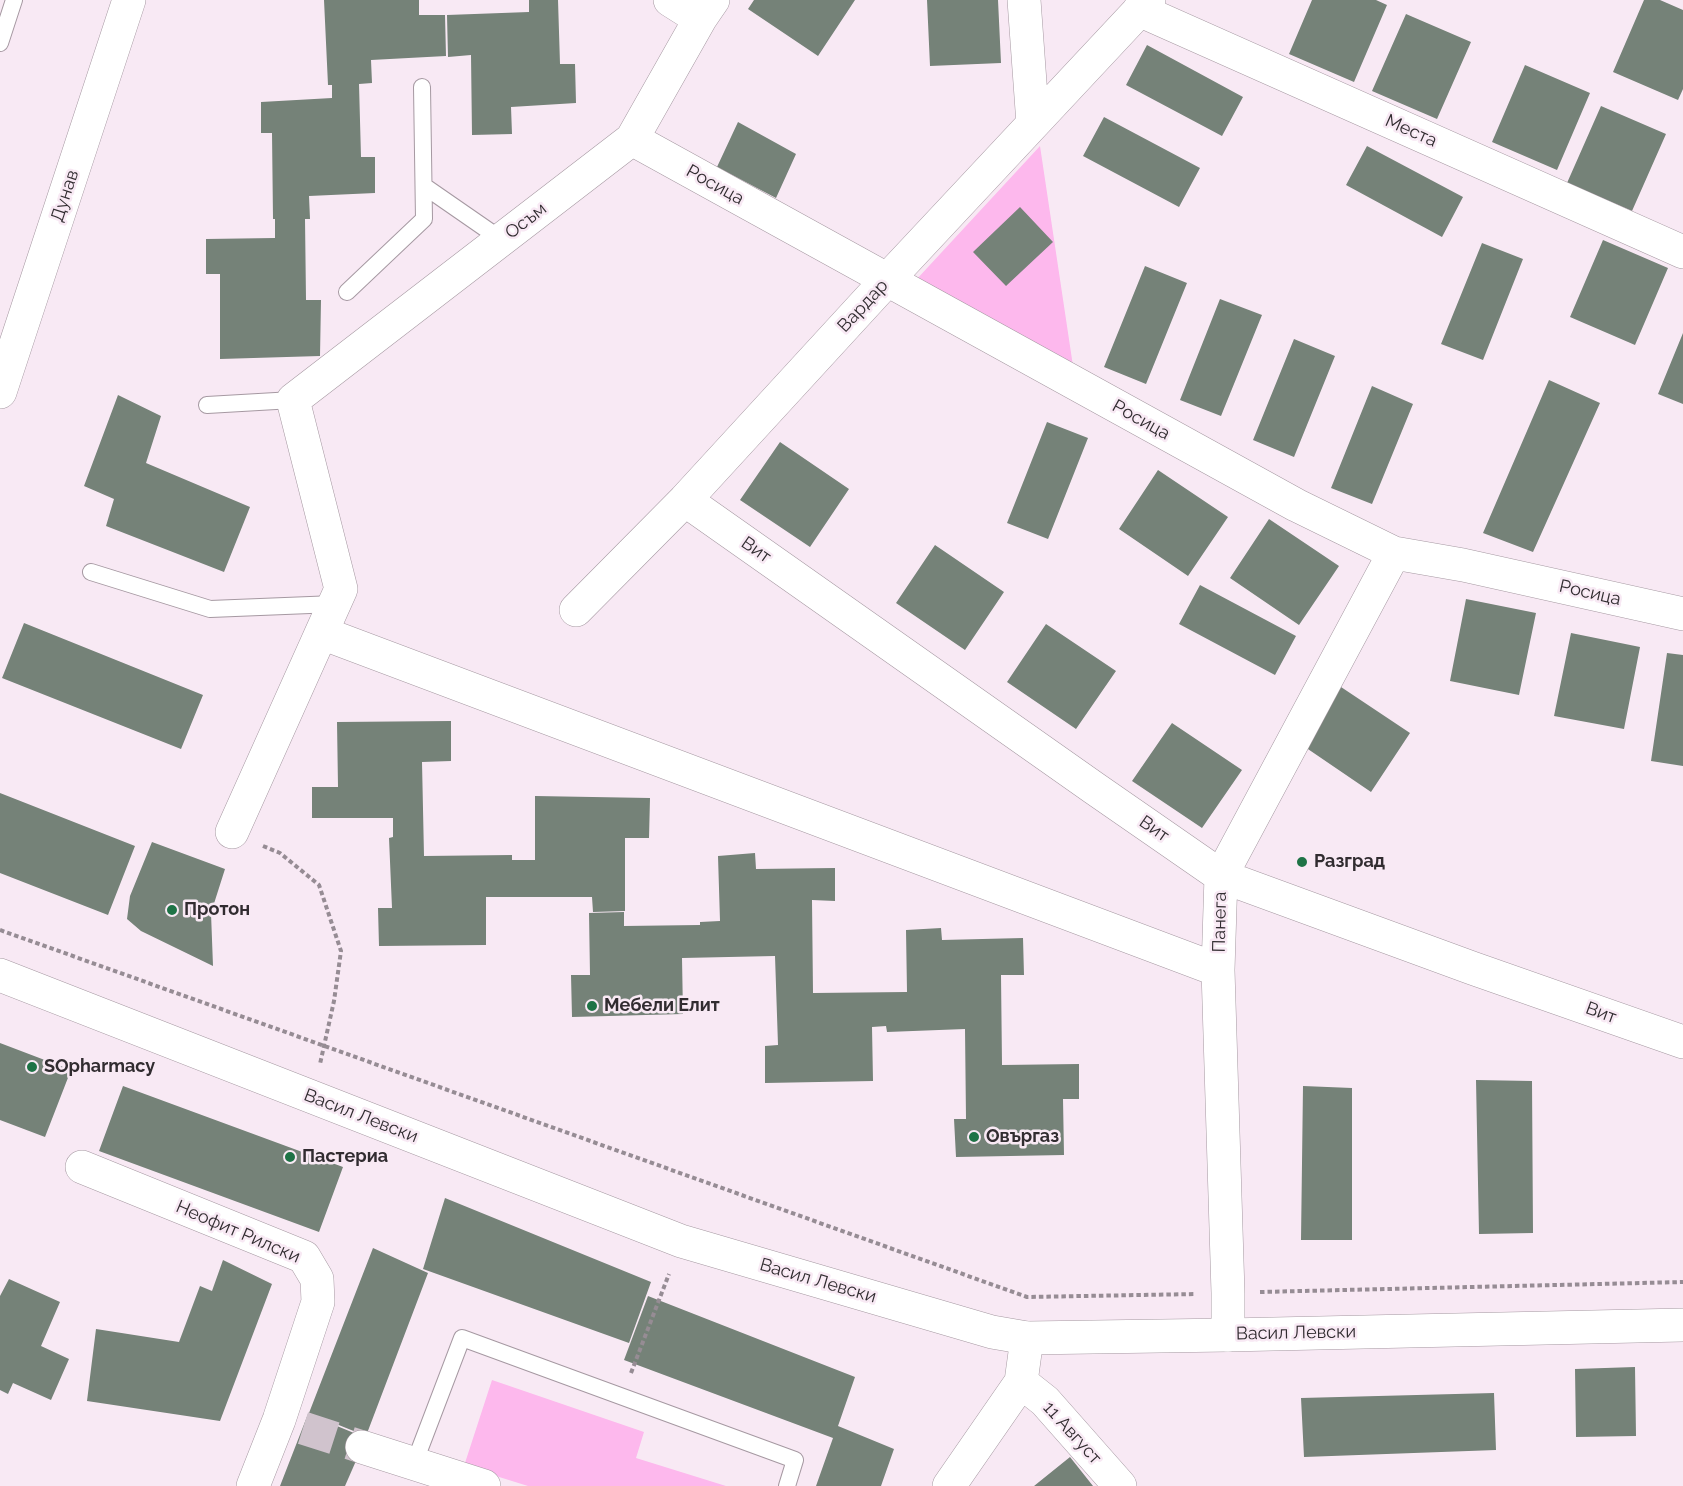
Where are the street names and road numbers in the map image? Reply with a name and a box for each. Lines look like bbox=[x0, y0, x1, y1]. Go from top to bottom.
street label: Места bbox=[1382, 110, 1440, 152]
street label: Росица bbox=[682, 160, 748, 210]
street label: Дунав bbox=[47, 167, 83, 225]
street label: Осъм bbox=[501, 198, 551, 244]
street label: Вардар bbox=[833, 275, 893, 337]
street label: Росица bbox=[1108, 395, 1174, 445]
street label: Вит bbox=[737, 532, 775, 568]
street label: Росица bbox=[1557, 575, 1623, 611]
street label: Вит bbox=[1135, 811, 1173, 847]
street label: Панега bbox=[1209, 891, 1231, 953]
street label: Вит bbox=[1583, 998, 1619, 1028]
street label: Васил Левски bbox=[301, 1084, 421, 1148]
street label: Неофит Рилски bbox=[173, 1196, 303, 1268]
street label: Васил Левски bbox=[757, 1254, 879, 1308]
street label: Васил Левски bbox=[1236, 1321, 1356, 1345]
street label: 11 Август bbox=[1038, 1397, 1106, 1469]

